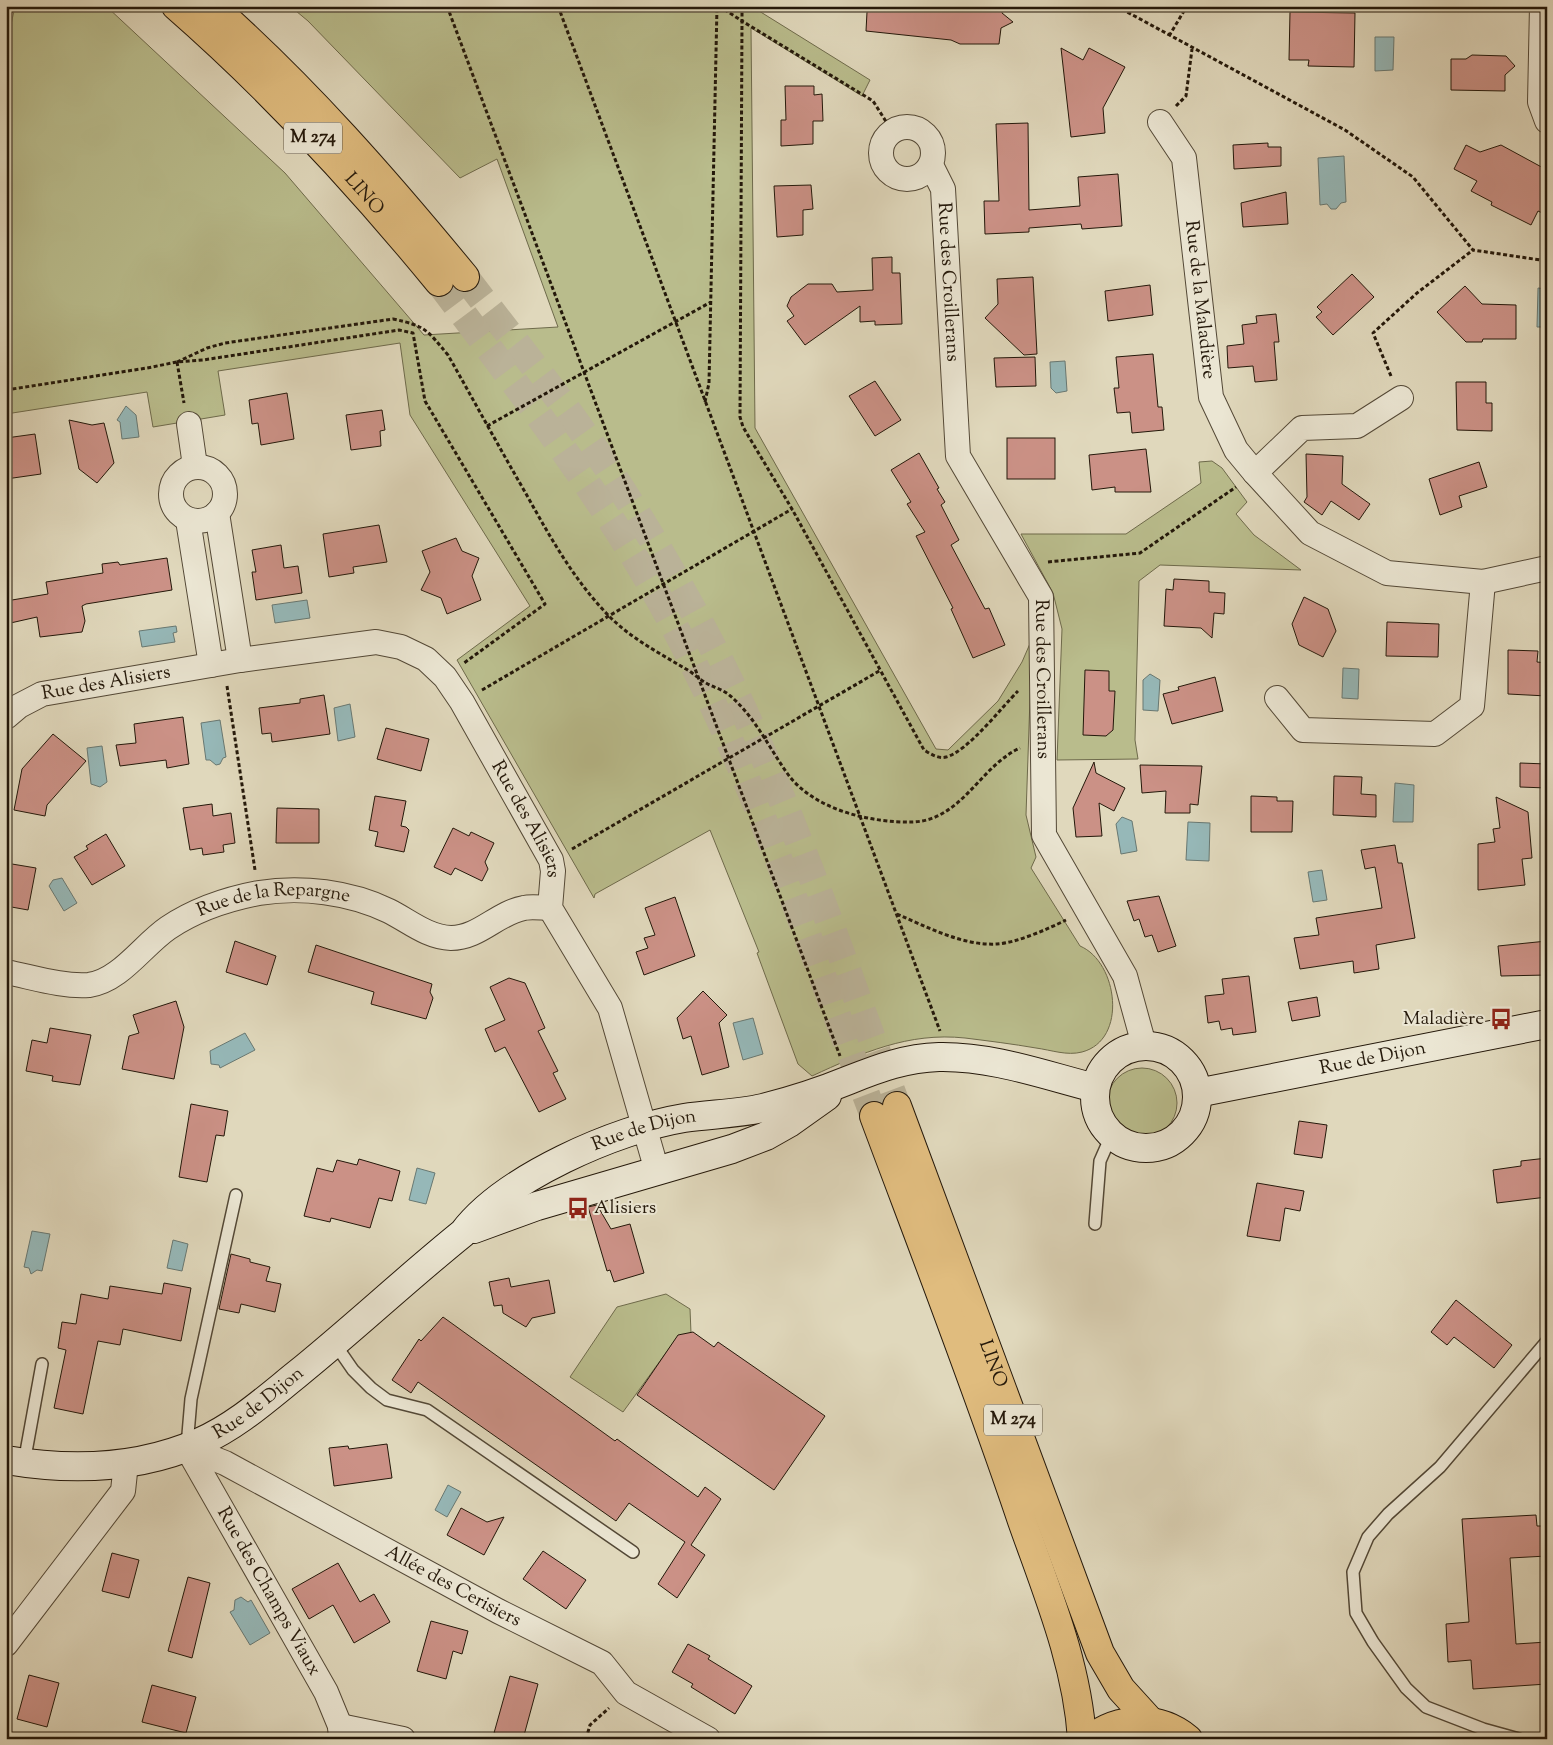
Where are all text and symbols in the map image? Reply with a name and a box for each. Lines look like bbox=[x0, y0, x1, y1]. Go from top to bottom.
road number: M 274 bbox=[284, 122, 342, 154]
street label: LINO bbox=[338, 167, 390, 221]
street label: Rue des Croillerans bbox=[930, 201, 966, 363]
street label: Rue de la Maladière bbox=[1178, 219, 1222, 381]
street label: Rue des Croillerans bbox=[1028, 599, 1057, 759]
street label: Rue des Alisiers bbox=[40, 659, 173, 707]
street label: Rue des Alisiers bbox=[484, 756, 566, 879]
street label: Rue de la Repargne bbox=[193, 877, 353, 924]
place label: Maladière bbox=[1403, 1006, 1484, 1033]
bus stop icon: Maladière bbox=[1488, 1006, 1514, 1032]
street label: Rue de Dijon bbox=[1317, 1035, 1428, 1082]
street label: Rue de Dijon bbox=[588, 1103, 698, 1158]
bus stop icon: Alisiers bbox=[565, 1195, 591, 1221]
place label: Alisiers bbox=[594, 1195, 656, 1222]
street label: LINO bbox=[971, 1336, 1014, 1392]
street label: Rue de Dijon bbox=[208, 1360, 310, 1446]
road number: M 274 bbox=[984, 1404, 1042, 1436]
street label: Rue des Champs Viaux bbox=[210, 1502, 327, 1681]
street label: Allée des Cerisiers bbox=[380, 1539, 526, 1634]

